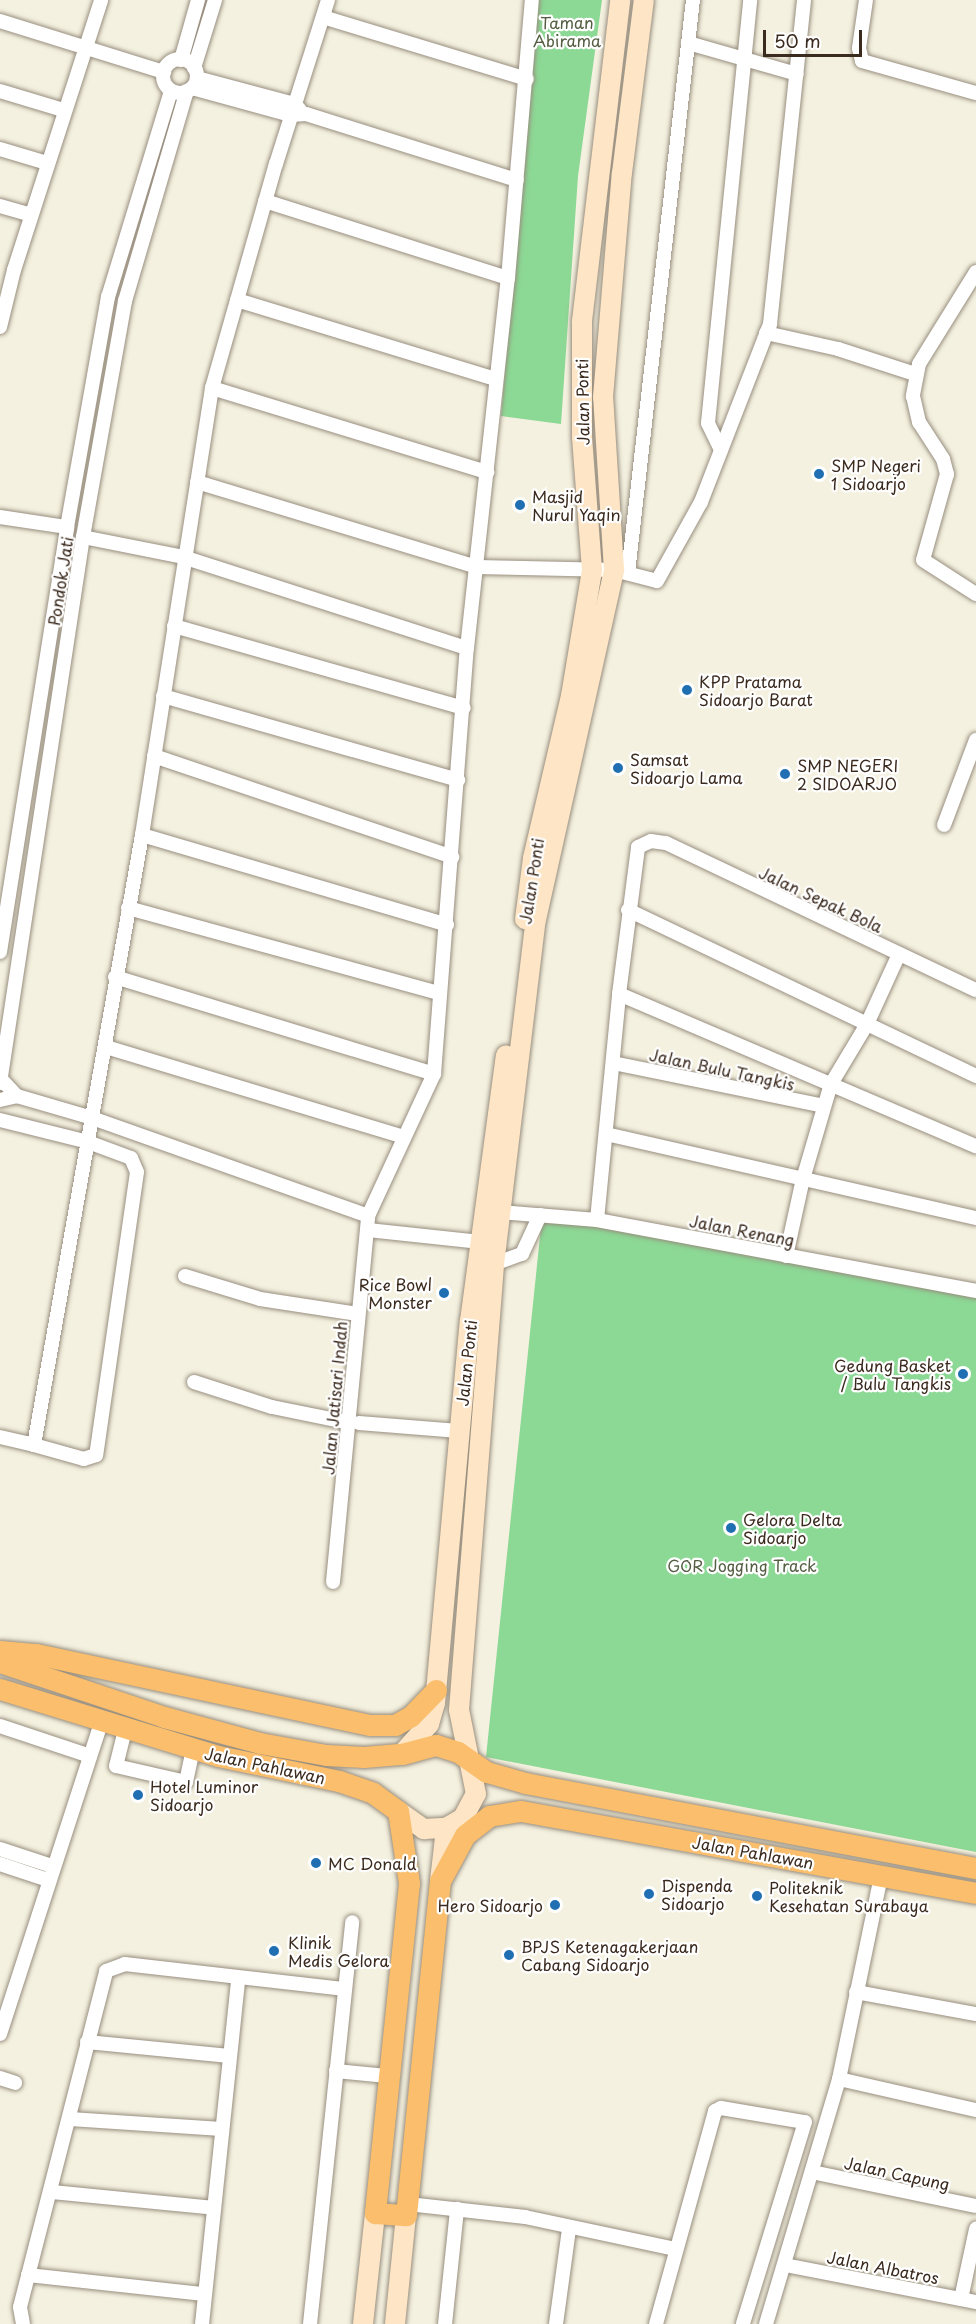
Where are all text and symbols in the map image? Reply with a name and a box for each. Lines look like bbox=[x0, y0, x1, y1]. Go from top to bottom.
park label: Taman Abirama bbox=[533, 12, 601, 50]
scale bar bbox=[766, 18, 865, 56]
text: 50 m bbox=[774, 27, 821, 54]
street label: Jalan Ponti bbox=[572, 358, 592, 446]
place label: SMP Negeri 1 Sidoarjo bbox=[831, 455, 922, 493]
marker: SMP Negeri 1 Sidoarjo bbox=[812, 467, 826, 481]
place label: Masjid Nurul Yaqin bbox=[532, 486, 621, 524]
marker: Masjid Nurul Yaqin bbox=[513, 498, 527, 512]
street label: Pondok Jati bbox=[43, 535, 77, 627]
place label: KPP Pratama Sidoarjo Barat bbox=[699, 671, 812, 709]
marker: KPP Pratama Sidoarjo Barat bbox=[680, 683, 694, 697]
place label: Samsat Sidoarjo Lama bbox=[630, 749, 742, 787]
place label: SMP NEGERI 2 SIDOARJO bbox=[797, 755, 900, 793]
marker: Samsat Sidoarjo Lama bbox=[611, 761, 625, 775]
marker: SMP NEGERI 2 SIDOARJO bbox=[778, 767, 792, 781]
street label: Jalan Ponti bbox=[515, 836, 547, 926]
street label: Jalan Sepak Bola bbox=[756, 862, 886, 936]
street label: Jalan Bulu Tangkis bbox=[648, 1044, 796, 1094]
street label: Jalan Renang bbox=[688, 1210, 796, 1250]
place label: Rice Bowl Monster bbox=[358, 1274, 432, 1312]
marker: Rice Bowl Monster bbox=[437, 1286, 451, 1300]
street label: Jalan Ponti bbox=[452, 1319, 480, 1407]
street label: Jalan Jatisari Indah bbox=[318, 1320, 350, 1476]
place label: Gedung Basket / Bulu Tangkis bbox=[835, 1355, 951, 1393]
marker: Gedung Basket / Bulu Tangkis bbox=[956, 1367, 970, 1381]
place label: Gelora Delta Sidoarjo bbox=[743, 1509, 842, 1547]
marker: Gelora Delta Sidoarjo bbox=[724, 1521, 738, 1535]
park label: GOR Jogging Track bbox=[667, 1555, 817, 1575]
street label: Jalan Pahlawan bbox=[203, 1743, 327, 1787]
place label: Hotel Luminor Sidoarjo bbox=[150, 1776, 258, 1814]
marker: Hotel Luminor Sidoarjo bbox=[131, 1788, 145, 1802]
street label: Jalan Pahlawan bbox=[691, 1832, 815, 1872]
place label: MC Donald bbox=[328, 1853, 417, 1873]
marker: MC Donald bbox=[309, 1856, 323, 1870]
place label: Dispenda Sidoarjo bbox=[661, 1875, 733, 1913]
place label: Politeknik Kesehatan Surabaya bbox=[769, 1877, 929, 1915]
marker: Dispenda Sidoarjo bbox=[642, 1887, 656, 1901]
marker: Politeknik Kesehatan Surabaya bbox=[750, 1889, 764, 1903]
place label: Hero Sidoarjo bbox=[437, 1895, 543, 1915]
marker: Hero Sidoarjo bbox=[548, 1898, 562, 1912]
place label: Klinik Medis Gelora bbox=[288, 1932, 389, 1970]
place label: BPJS Ketenagakerjaan Cabang Sidoarjo bbox=[521, 1936, 700, 1974]
marker: Klinik Medis Gelora bbox=[265, 1942, 283, 1960]
marker: BPJS Ketenagakerjaan Cabang Sidoarjo bbox=[502, 1948, 516, 1962]
street label: Jalan Capung bbox=[842, 2152, 952, 2194]
street label: Jalan Albatros bbox=[826, 2247, 940, 2287]

